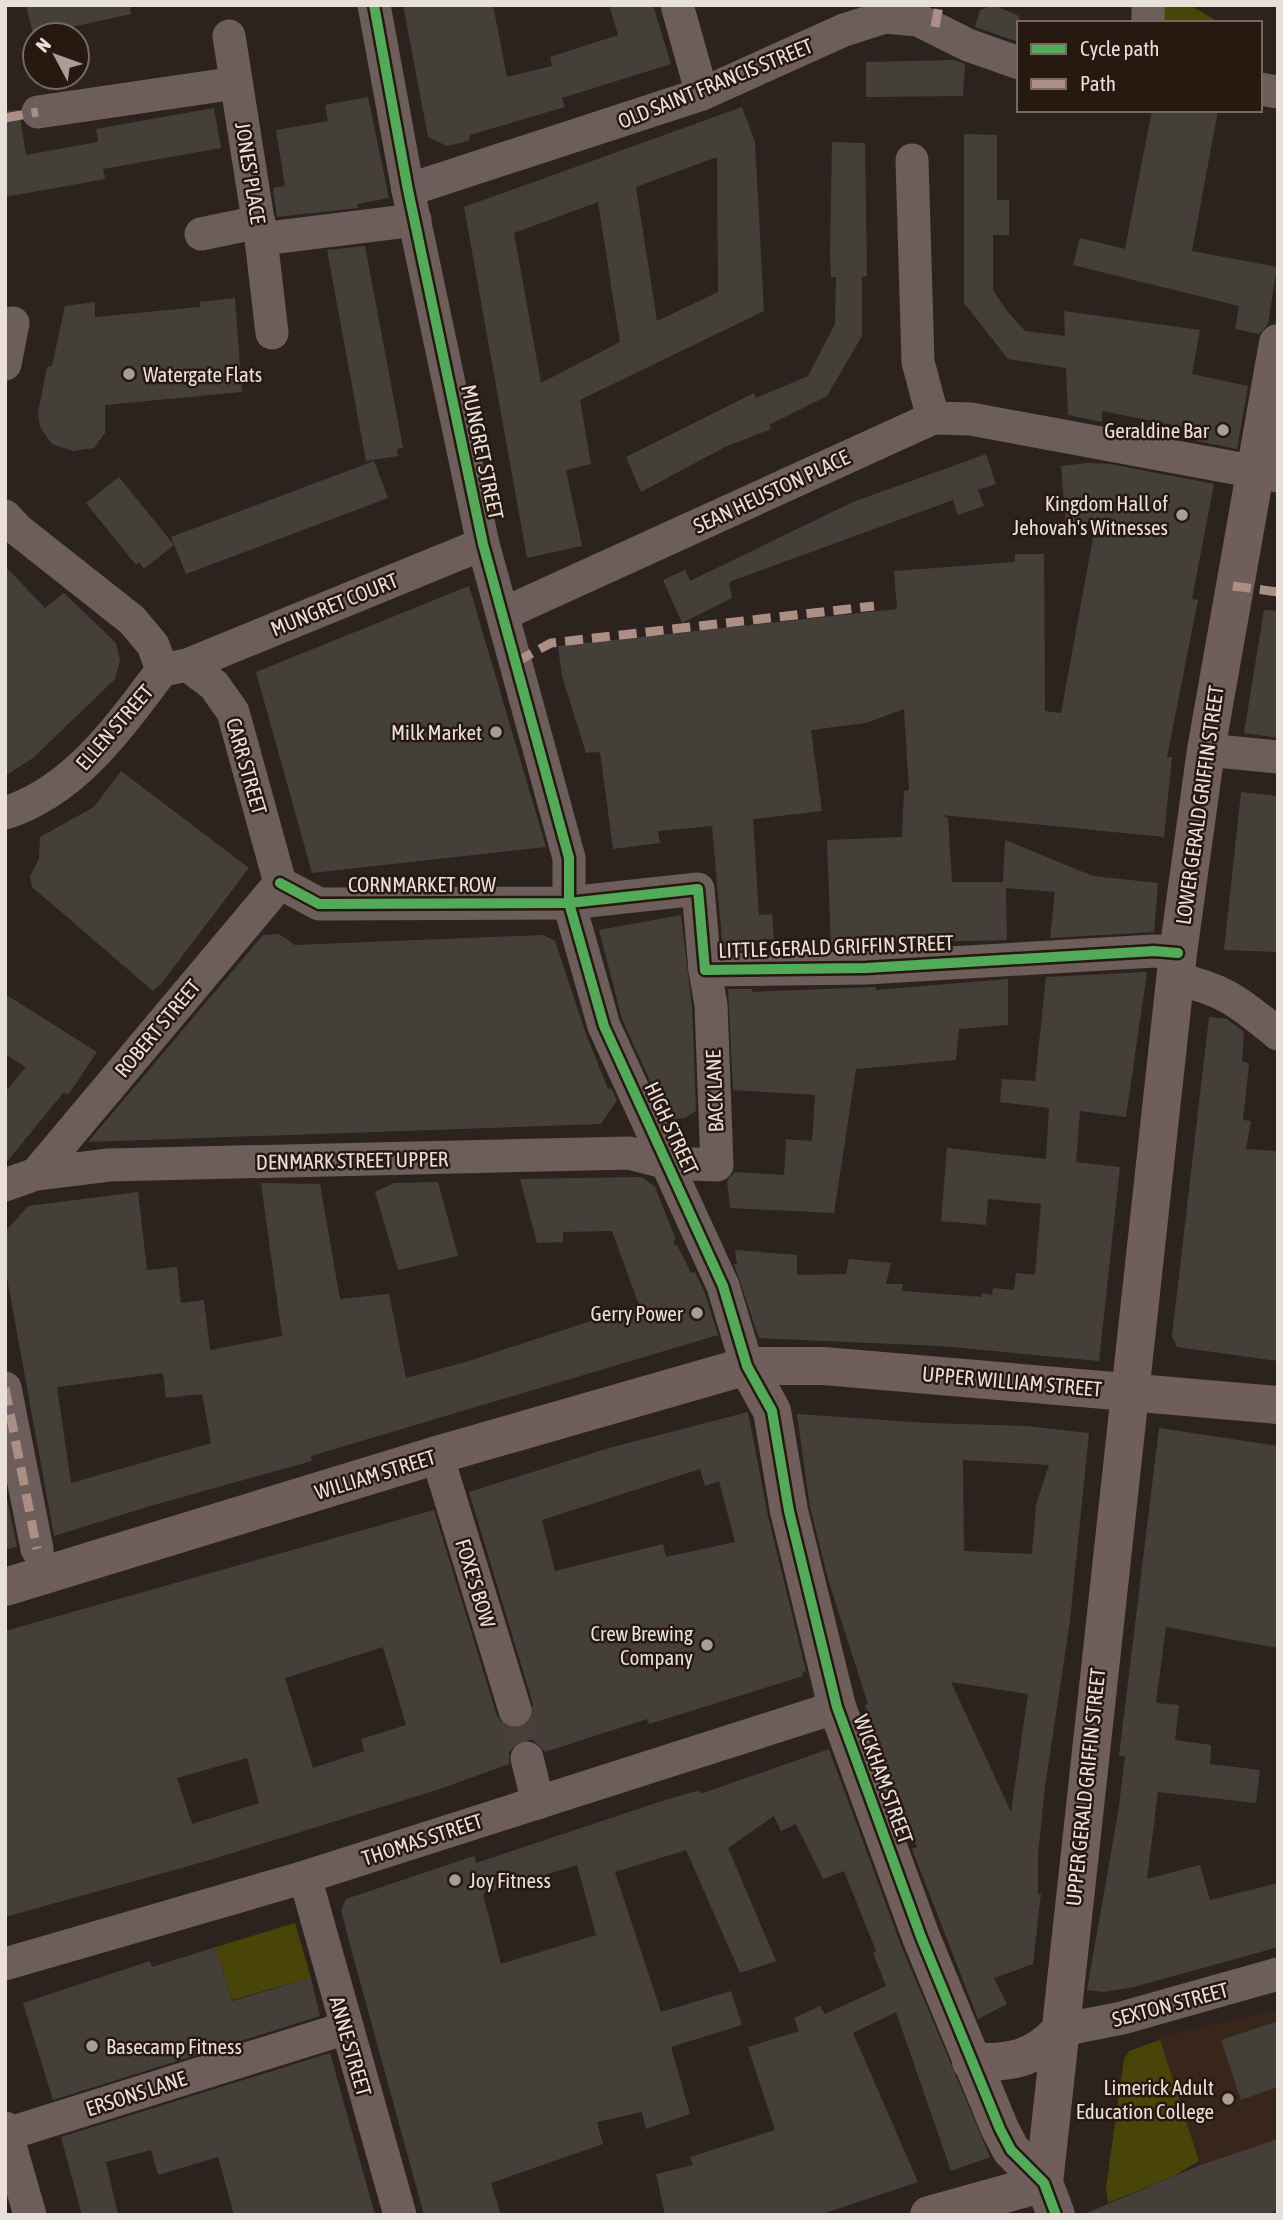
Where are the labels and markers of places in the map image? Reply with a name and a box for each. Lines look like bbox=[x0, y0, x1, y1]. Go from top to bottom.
place label: Watergate Flats bbox=[143, 362, 262, 386]
marker: Watergate Flats bbox=[121, 366, 137, 382]
place label: Geraldine Bar bbox=[1104, 418, 1210, 442]
marker: Geraldine Bar bbox=[1215, 422, 1231, 438]
place label: Kingdom Hall of Jehovah's Witnesses bbox=[1013, 491, 1168, 539]
marker: Kingdom Hall of Jehovah's Witnesses bbox=[1174, 507, 1190, 523]
place label: Milk Market bbox=[391, 720, 482, 744]
marker: Milk Market bbox=[488, 724, 504, 740]
place label: Gerry Power bbox=[591, 1301, 684, 1325]
marker: Gerry Power bbox=[689, 1305, 705, 1321]
place label: Crew Brewing Company bbox=[591, 1621, 693, 1669]
marker: Crew Brewing Company bbox=[699, 1637, 715, 1653]
place label: Joy Fitness bbox=[469, 1868, 551, 1892]
marker: Joy Fitness bbox=[447, 1872, 463, 1888]
place label: Basecamp Fitness bbox=[106, 2034, 242, 2058]
marker: Basecamp Fitness bbox=[84, 2038, 100, 2054]
place label: Limerick Adult Education College bbox=[1076, 2075, 1214, 2123]
marker: Limerick Adult Education College bbox=[1220, 2091, 1236, 2107]

